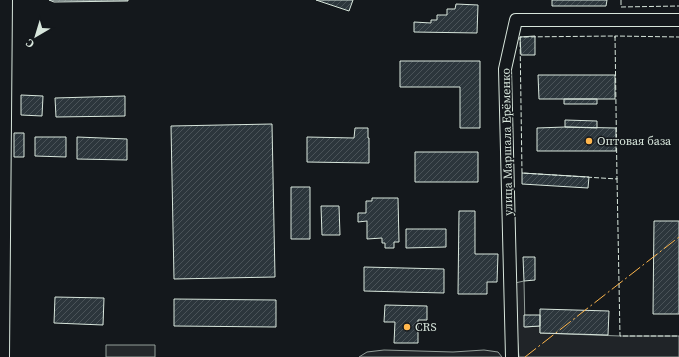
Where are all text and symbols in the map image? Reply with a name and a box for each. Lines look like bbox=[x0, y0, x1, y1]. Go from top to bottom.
north arrow bbox=[16, 16, 56, 56]
text: С bbox=[23, 35, 37, 52]
street label: улица Маршала Ерёменко bbox=[498, 68, 516, 216]
place label: Оптовая база bbox=[597, 133, 672, 149]
marker: Оптовая база bbox=[584, 136, 594, 146]
place label: CRS bbox=[415, 319, 437, 335]
marker: CRS bbox=[402, 322, 412, 332]

